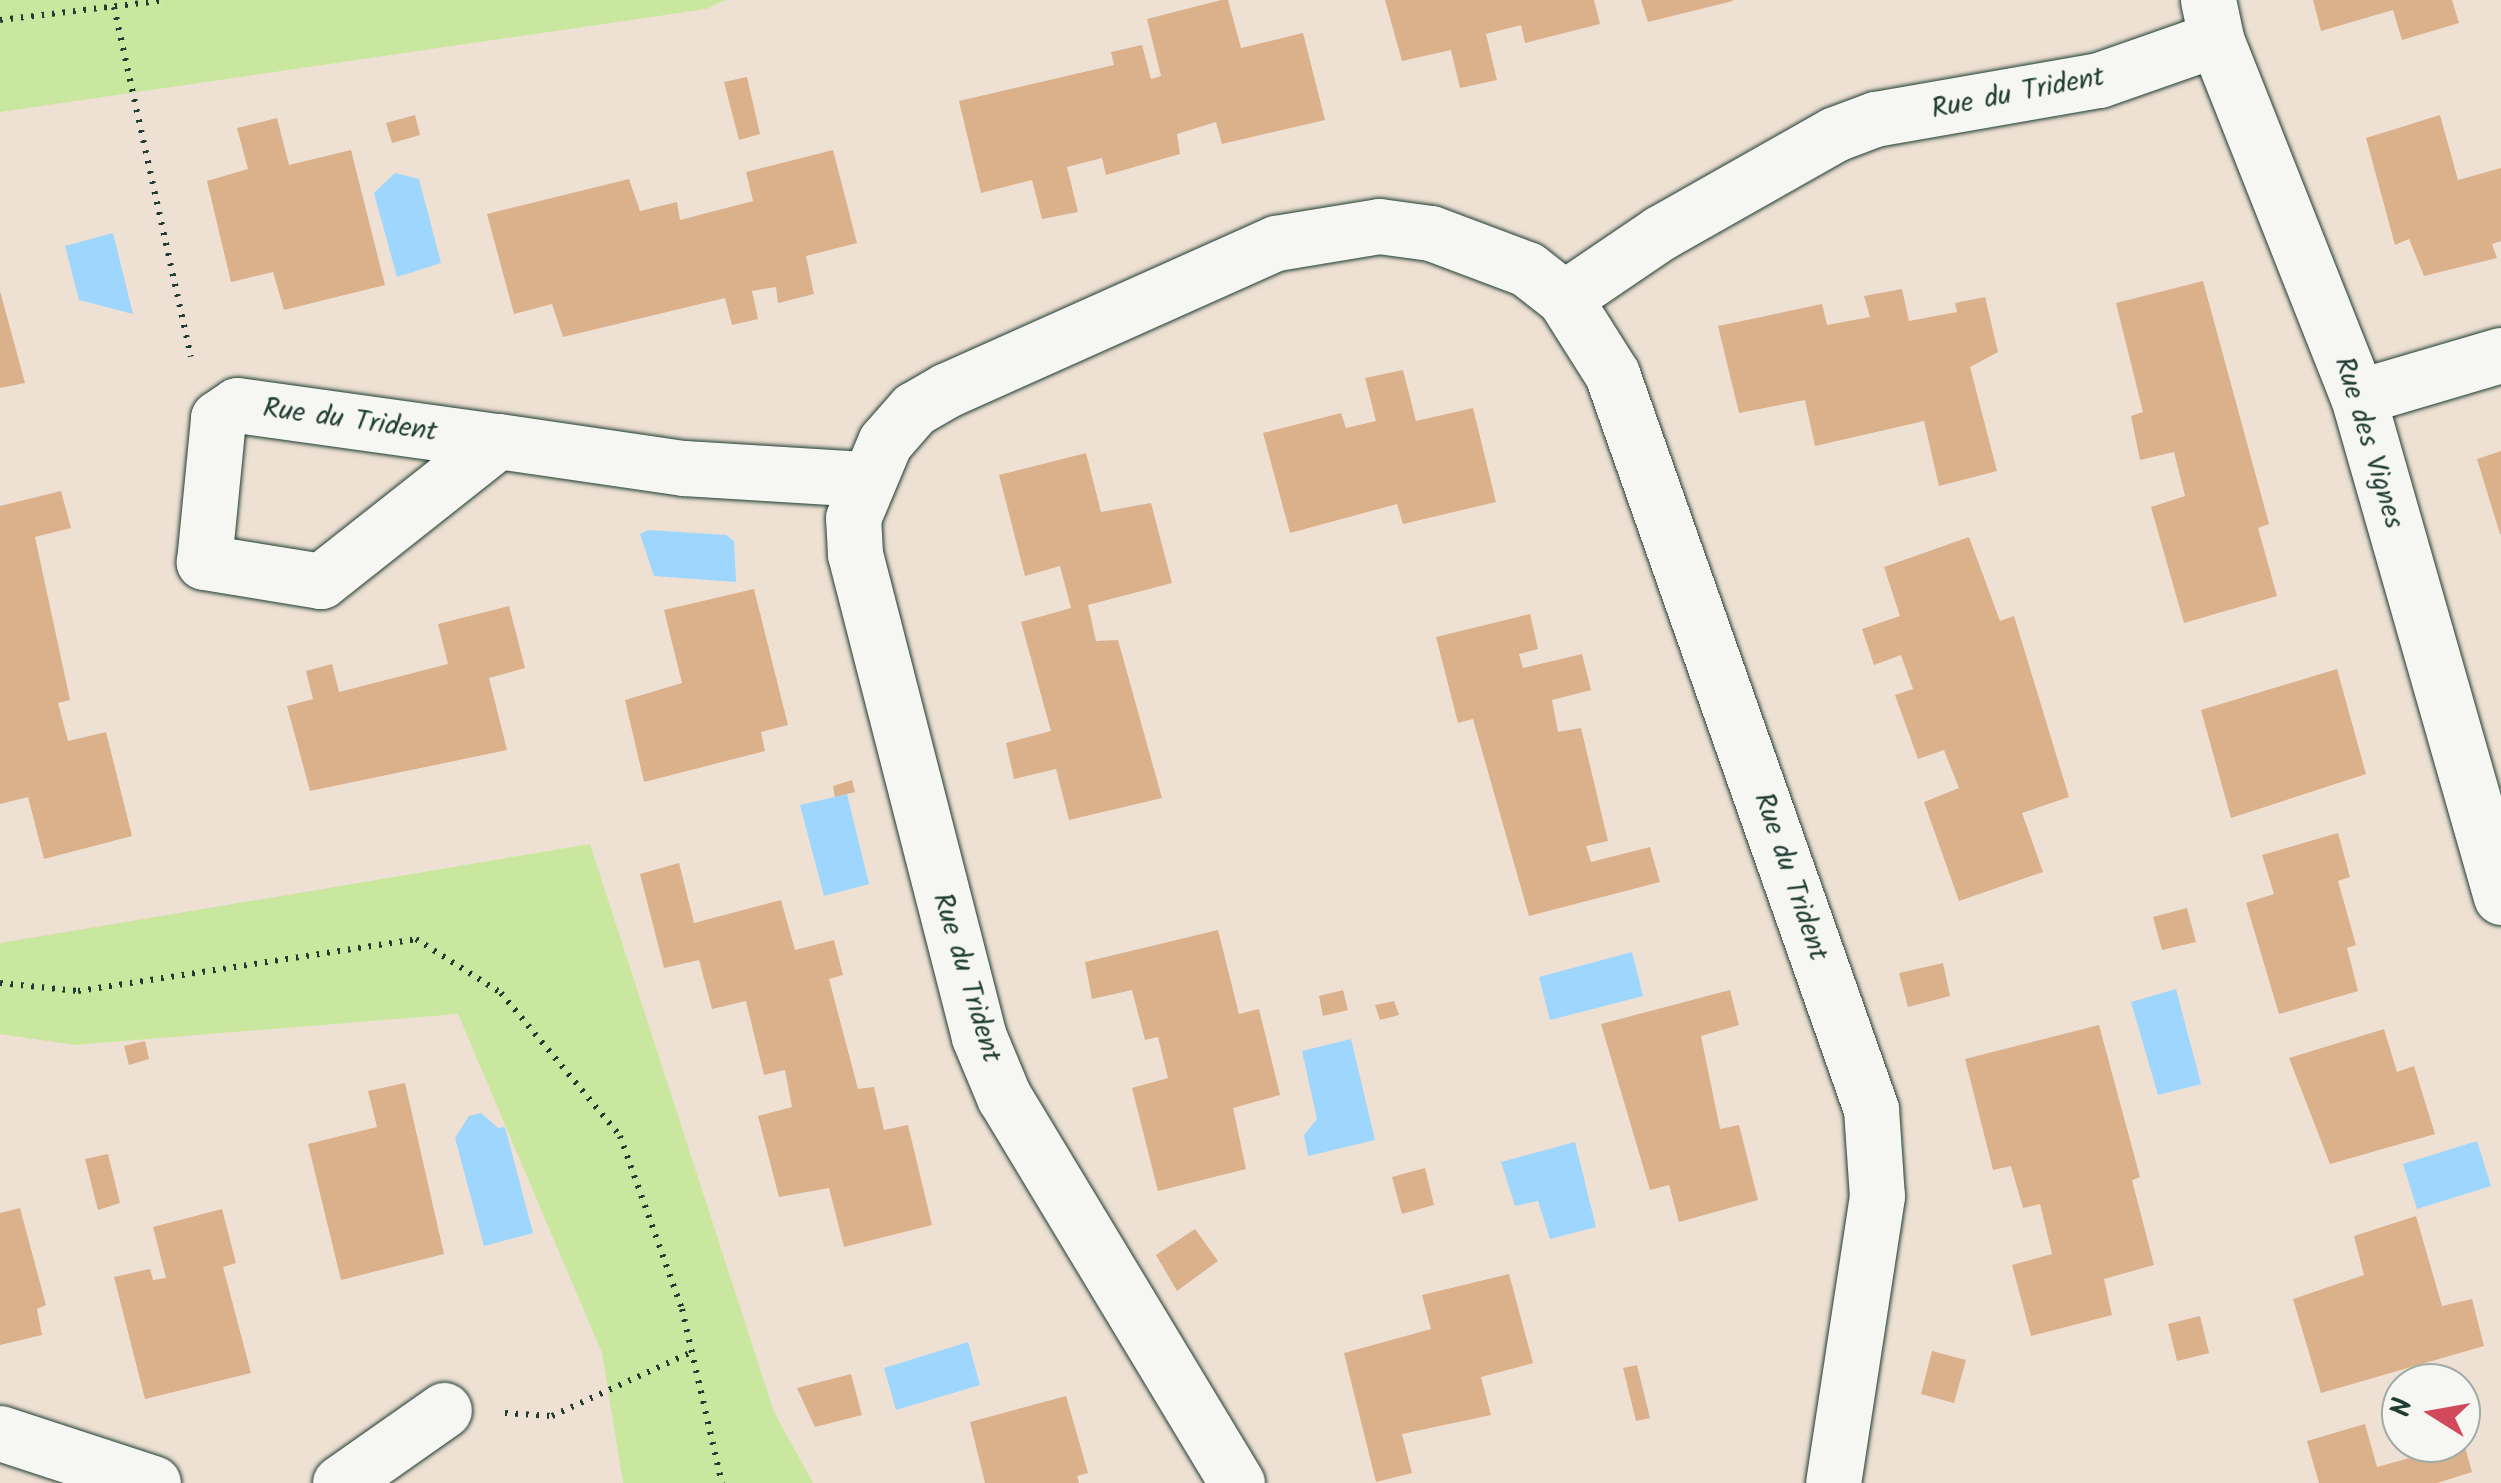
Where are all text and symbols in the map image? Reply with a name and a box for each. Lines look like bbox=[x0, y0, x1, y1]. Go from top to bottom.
street label: Rue du Trident bbox=[1929, 61, 2107, 127]
street label: Rue des Vignes bbox=[2326, 353, 2410, 533]
street label: Rue du Trident bbox=[261, 392, 439, 450]
street label: Rue du Trident bbox=[1746, 789, 1834, 965]
street label: Rue du Trident bbox=[924, 889, 1008, 1067]
north arrow bbox=[2381, 1363, 2481, 1463]
text: N bbox=[2379, 1395, 2427, 1421]

